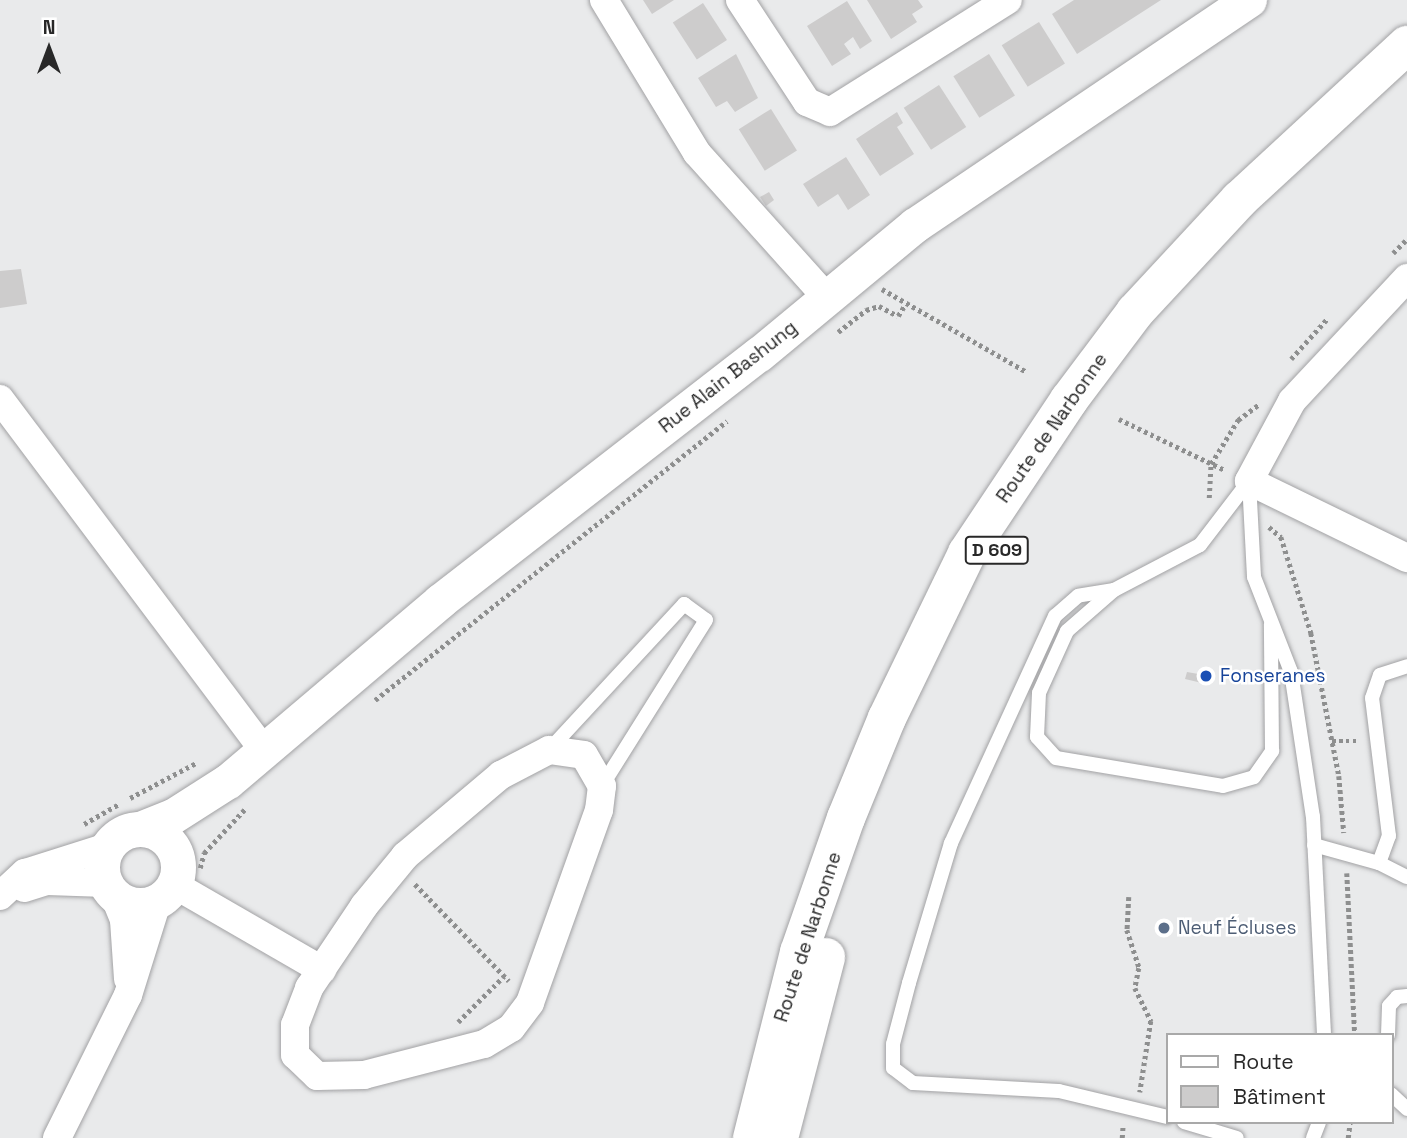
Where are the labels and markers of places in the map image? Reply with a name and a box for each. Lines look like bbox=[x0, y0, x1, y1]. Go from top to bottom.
place label: Fonseranes bbox=[1220, 665, 1325, 687]
marker: Fonseranes bbox=[1198, 668, 1214, 684]
place label: Neuf Écluses bbox=[1178, 917, 1296, 939]
marker: Neuf Écluses bbox=[1156, 920, 1172, 936]

